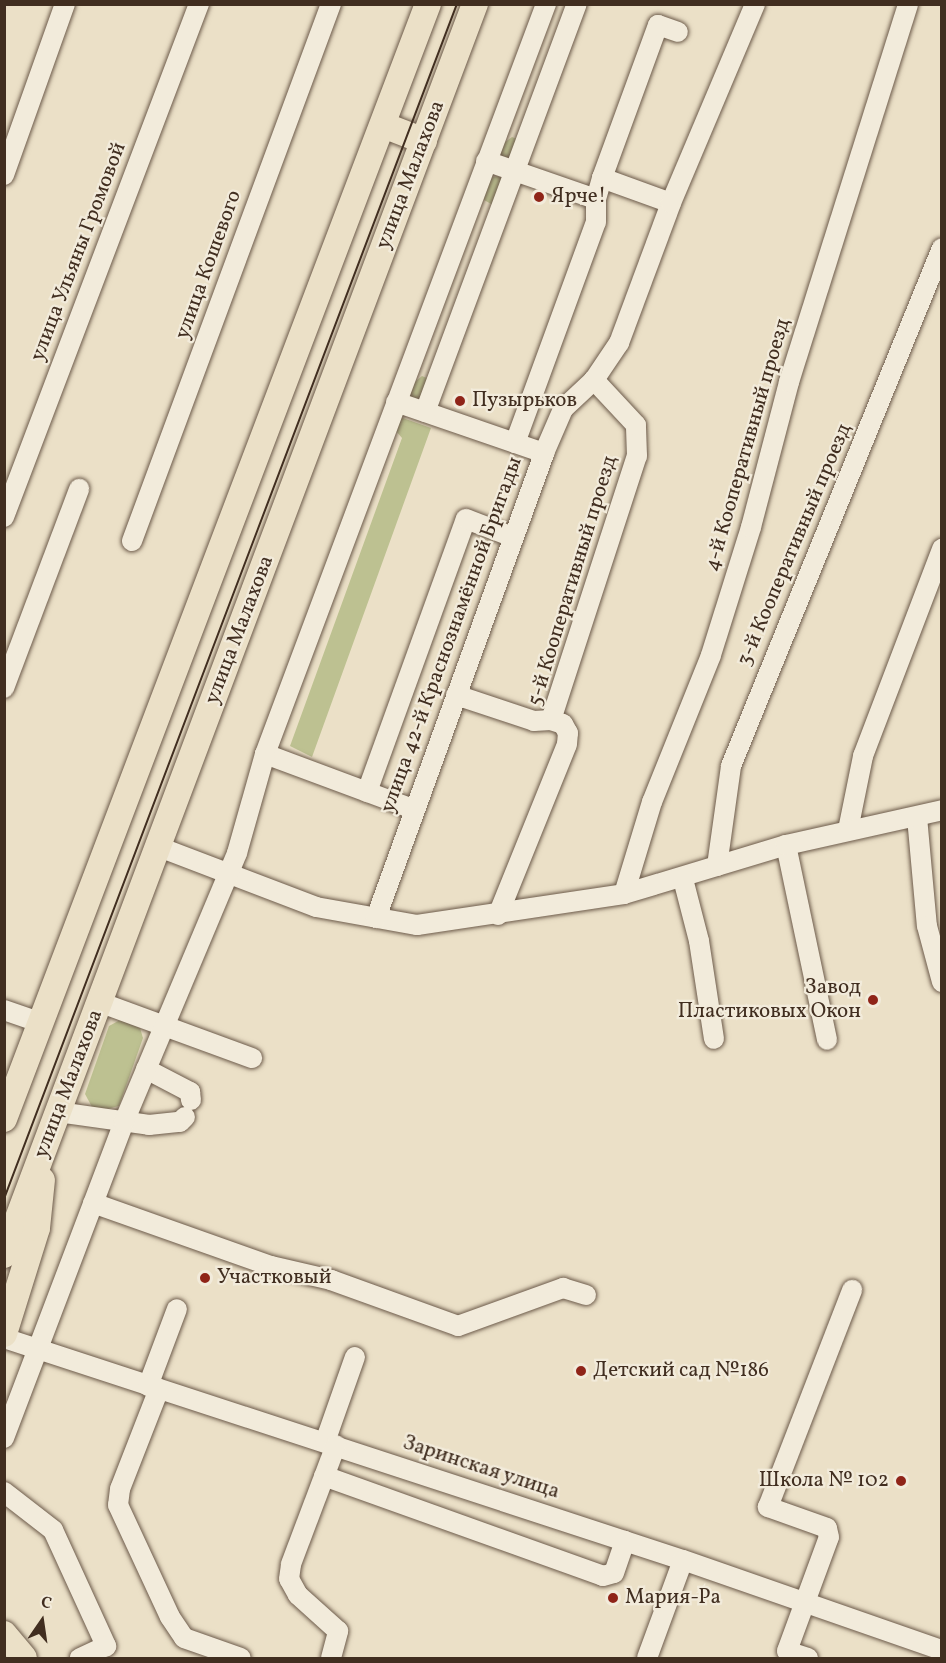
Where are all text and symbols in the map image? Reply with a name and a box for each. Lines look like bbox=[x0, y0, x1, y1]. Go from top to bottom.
street label: улица Малахова bbox=[371, 97, 451, 253]
street label: улица Ульяны Громовой bbox=[26, 139, 132, 365]
place label: Ярче! bbox=[551, 184, 606, 210]
street label: улица Кошевого bbox=[170, 187, 248, 343]
marker: Ярче! bbox=[532, 190, 546, 204]
street label: 4-й Кооперативный проезд bbox=[700, 316, 796, 574]
place label: Пузырьков bbox=[472, 388, 577, 414]
marker: Пузырьков bbox=[453, 394, 467, 408]
street label: 3-й Кооперативный проезд bbox=[732, 420, 858, 670]
street label: 5-й Кооперативный проезд bbox=[523, 453, 623, 709]
street label: улица 42-й Краснознамённой Бригады bbox=[376, 454, 528, 816]
street label: улица Малахова bbox=[200, 552, 280, 708]
place label: Завод Пластиковых Окон bbox=[678, 975, 861, 1025]
marker: Завод Пластиковых Окон bbox=[866, 993, 880, 1007]
street label: улица Малахова bbox=[29, 1006, 109, 1162]
place label: Участковый bbox=[217, 1265, 331, 1291]
marker: Участковый bbox=[198, 1271, 212, 1285]
place label: Детский сад №186 bbox=[593, 1358, 769, 1384]
marker: Детский сад №186 bbox=[574, 1364, 588, 1378]
street label: Заринская улица bbox=[399, 1431, 563, 1505]
place label: Школа № 102 bbox=[759, 1468, 889, 1494]
marker: Школа № 102 bbox=[894, 1474, 908, 1488]
place label: Мария-Ра bbox=[625, 1585, 721, 1611]
north arrow bbox=[12, 1591, 72, 1651]
marker: Мария-Ра bbox=[606, 1591, 620, 1605]
text: С bbox=[39, 1592, 54, 1615]

